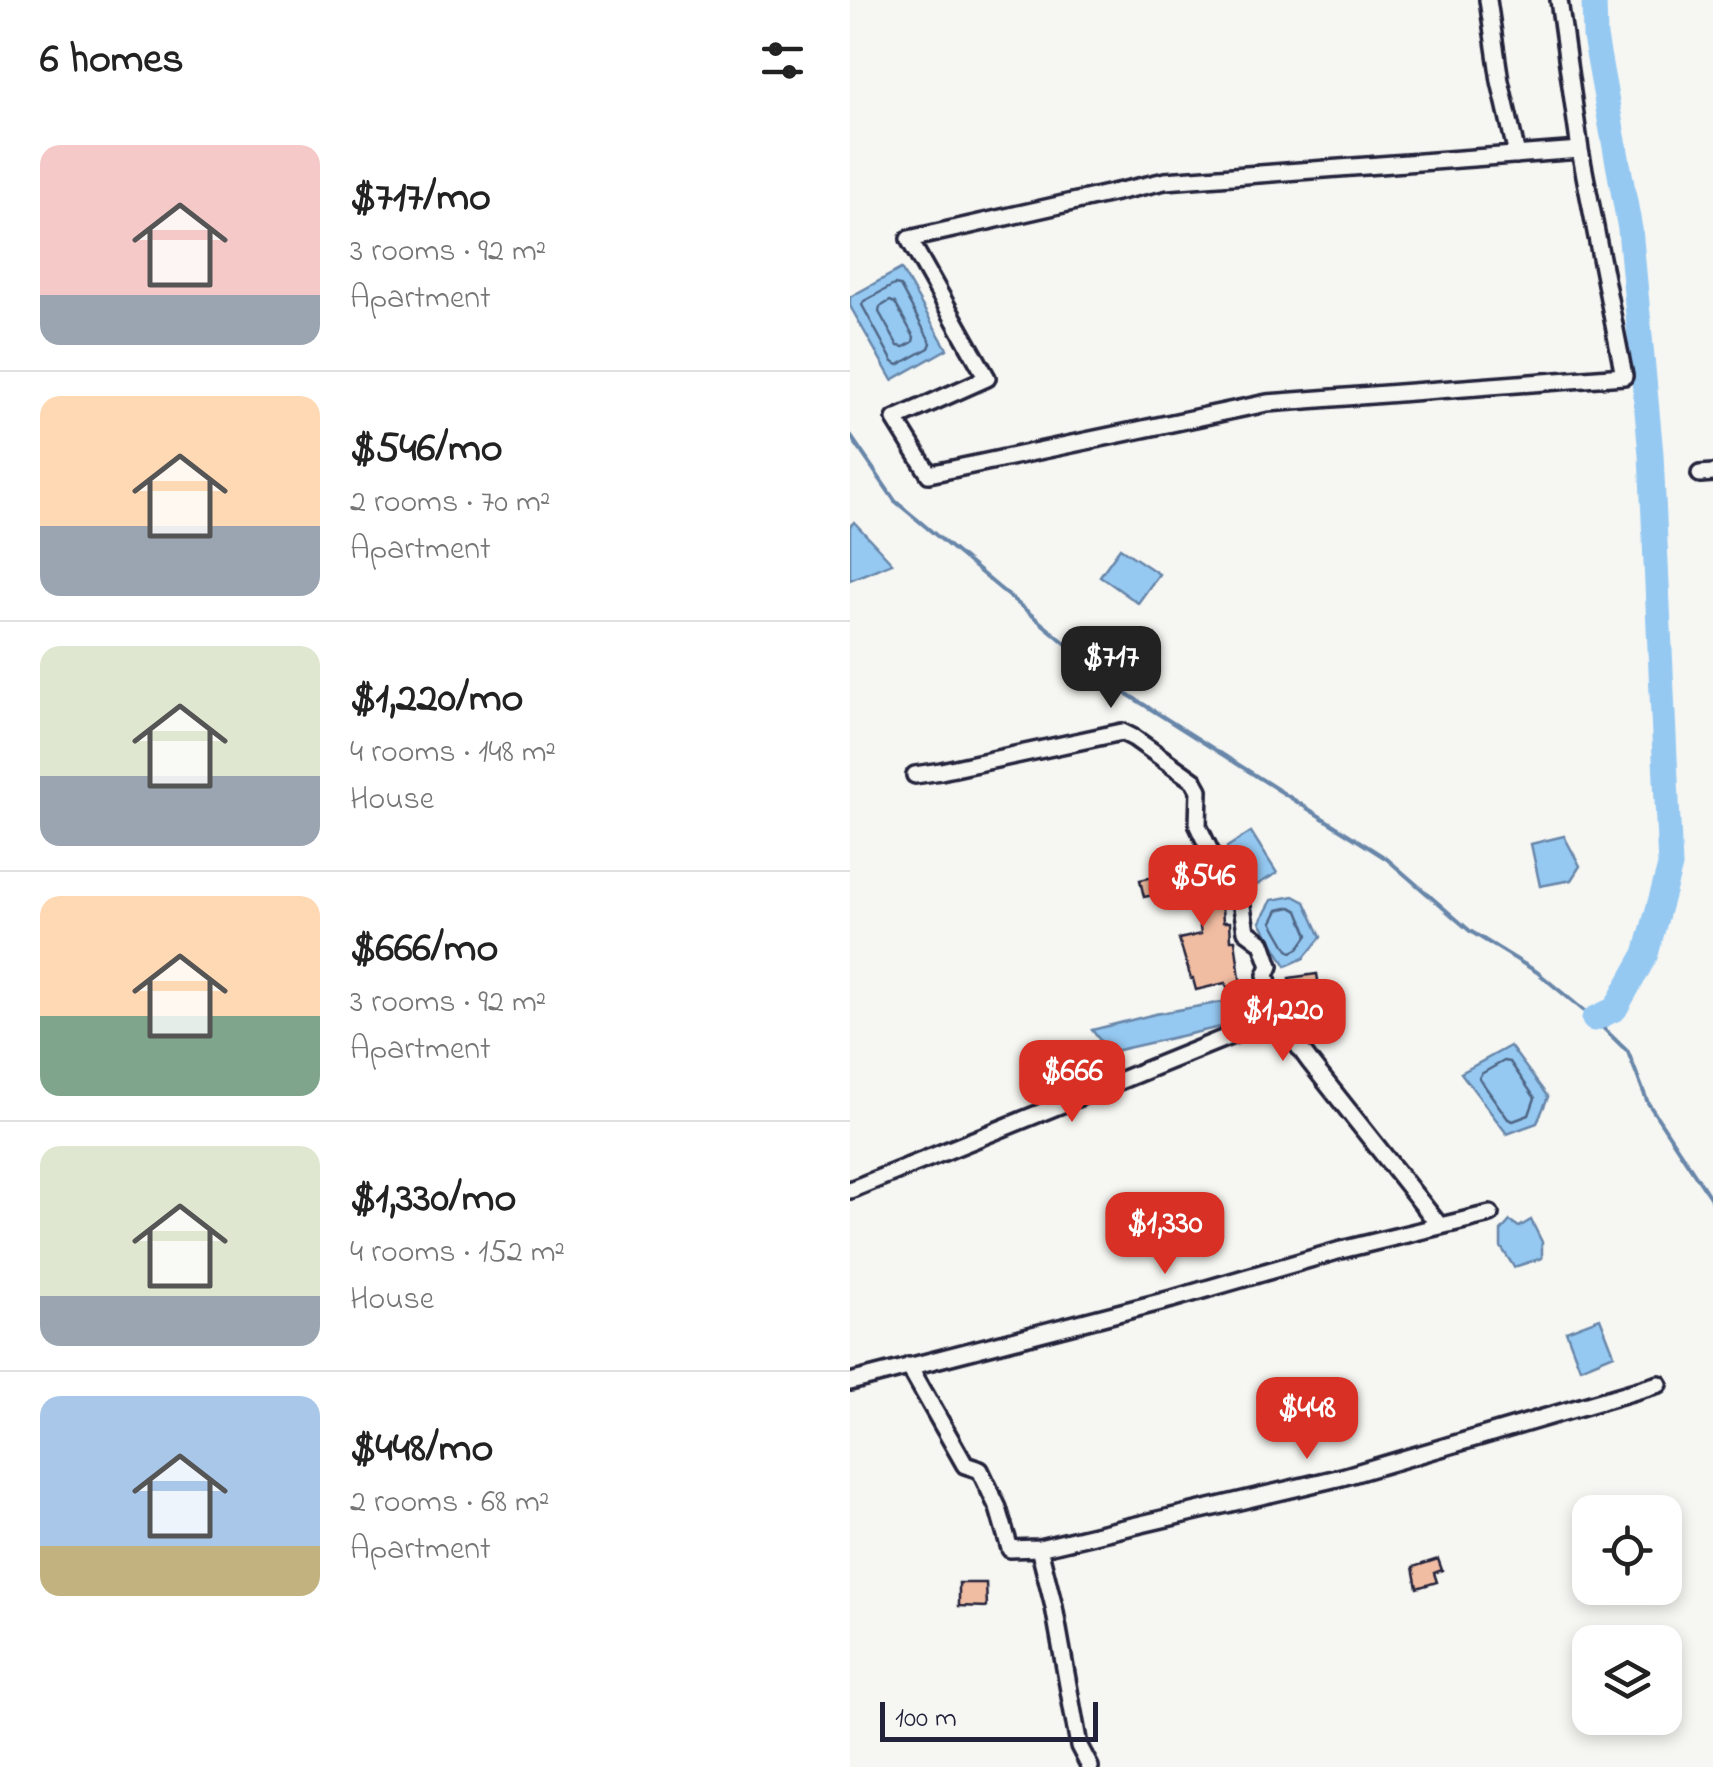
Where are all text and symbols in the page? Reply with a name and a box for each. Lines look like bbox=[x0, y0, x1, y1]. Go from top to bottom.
text: 6 homes bbox=[40, 30, 184, 91]
icon: filters bbox=[755, 33, 810, 88]
text: $717/mo bbox=[350, 168, 491, 229]
icon: home bbox=[120, 185, 240, 305]
text: 3 rooms · 92 m² bbox=[350, 229, 546, 276]
text: Apartment bbox=[350, 276, 491, 323]
text: $546/mo bbox=[350, 419, 503, 480]
icon: home bbox=[120, 436, 240, 556]
text: 2 rooms · 70 m² bbox=[350, 480, 550, 527]
text: Apartment bbox=[350, 527, 491, 574]
pin: $717 bbox=[1052, 626, 1170, 711]
text: $717 bbox=[1083, 635, 1139, 682]
text: $1,220/mo bbox=[350, 669, 523, 730]
icon: home bbox=[120, 686, 240, 806]
text: 4 rooms · 148 m² bbox=[350, 730, 556, 777]
text: House bbox=[350, 777, 434, 824]
pin: $546 bbox=[1144, 845, 1262, 930]
text: $546 bbox=[1171, 854, 1235, 901]
text: $666/mo bbox=[350, 919, 498, 980]
icon: home bbox=[120, 936, 240, 1056]
pin: $1,220 bbox=[1202, 979, 1364, 1064]
text: 3 rooms · 92 m² bbox=[350, 980, 546, 1027]
text: $1,220 bbox=[1243, 988, 1323, 1035]
text: Apartment bbox=[350, 1027, 491, 1074]
pin: $666 bbox=[1013, 1040, 1131, 1125]
text: $666 bbox=[1041, 1049, 1103, 1096]
text: $1,330/mo bbox=[350, 1169, 516, 1230]
icon: home bbox=[120, 1186, 240, 1306]
pin: $1,330 bbox=[1084, 1192, 1246, 1277]
text: $1,330 bbox=[1127, 1201, 1203, 1248]
text: 4 rooms · 152 m² bbox=[350, 1230, 565, 1277]
text: House bbox=[350, 1277, 434, 1324]
pin: $448 bbox=[1248, 1377, 1366, 1462]
text: $448 bbox=[1278, 1386, 1336, 1433]
text: $448/mo bbox=[350, 1419, 493, 1480]
icon: home bbox=[120, 1436, 240, 1556]
text: 2 rooms · 68 m² bbox=[350, 1480, 549, 1527]
map controls bbox=[1572, 1495, 1682, 1735]
button: locate bbox=[1572, 1495, 1682, 1605]
text: Apartment bbox=[350, 1527, 491, 1574]
button: layers bbox=[1572, 1625, 1682, 1735]
scale bar bbox=[880, 1697, 1098, 1742]
text: 100 m bbox=[895, 1699, 957, 1740]

